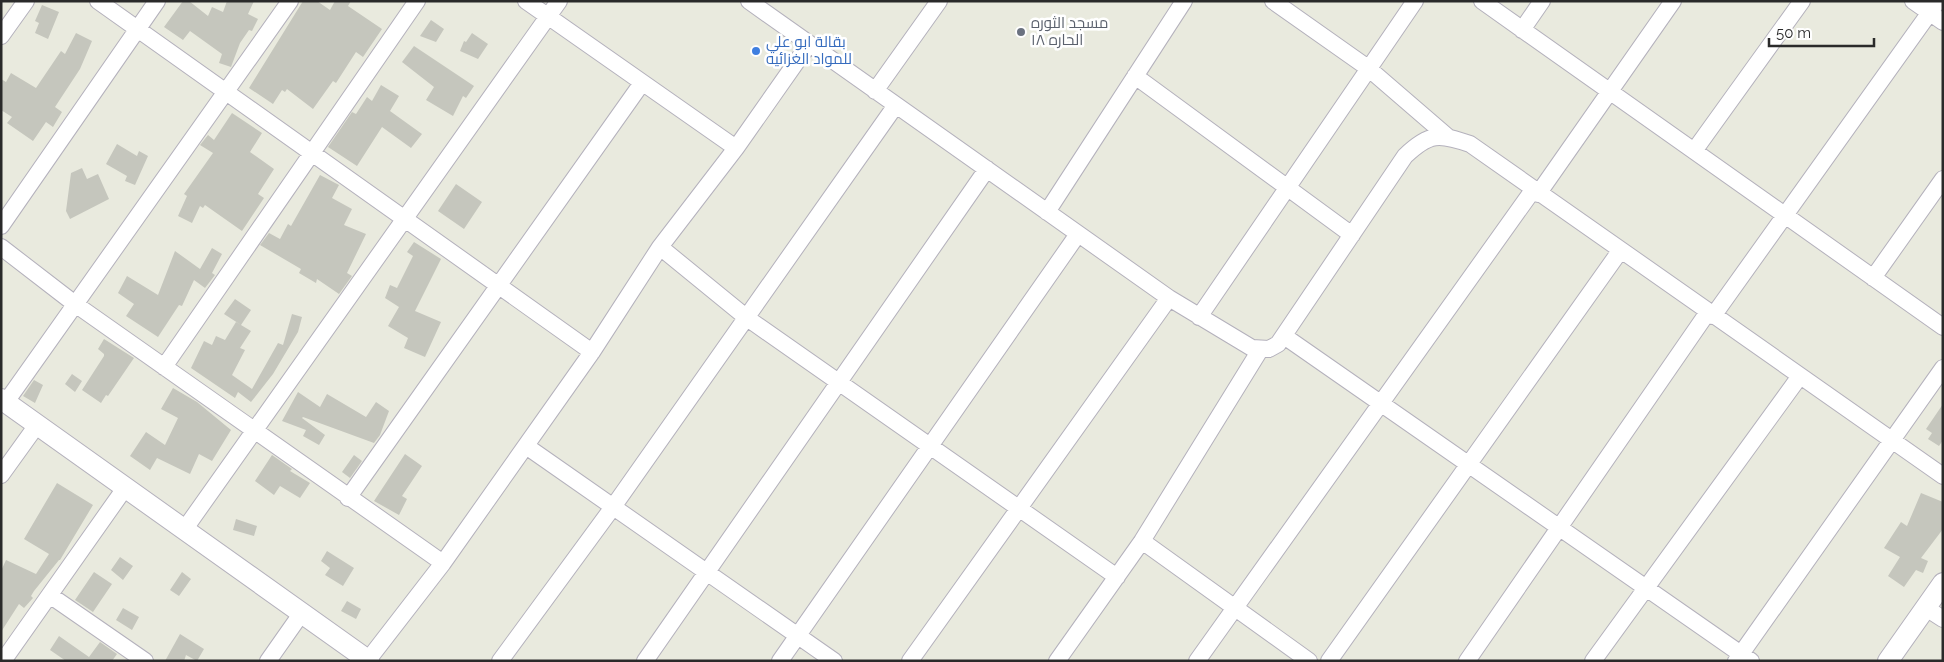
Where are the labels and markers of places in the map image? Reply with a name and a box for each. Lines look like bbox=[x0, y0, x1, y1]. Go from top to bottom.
place label: مسجد الثوره الحاره ١٨ bbox=[1031, 14, 1108, 49]
marker: مسجد الثوره الحاره ١٨ bbox=[1015, 26, 1027, 38]
place label: بقالة ابو علي للمواد الغزائيه bbox=[766, 33, 852, 68]
marker: بقالة ابو علي للمواد الغزائيه bbox=[750, 45, 762, 57]

